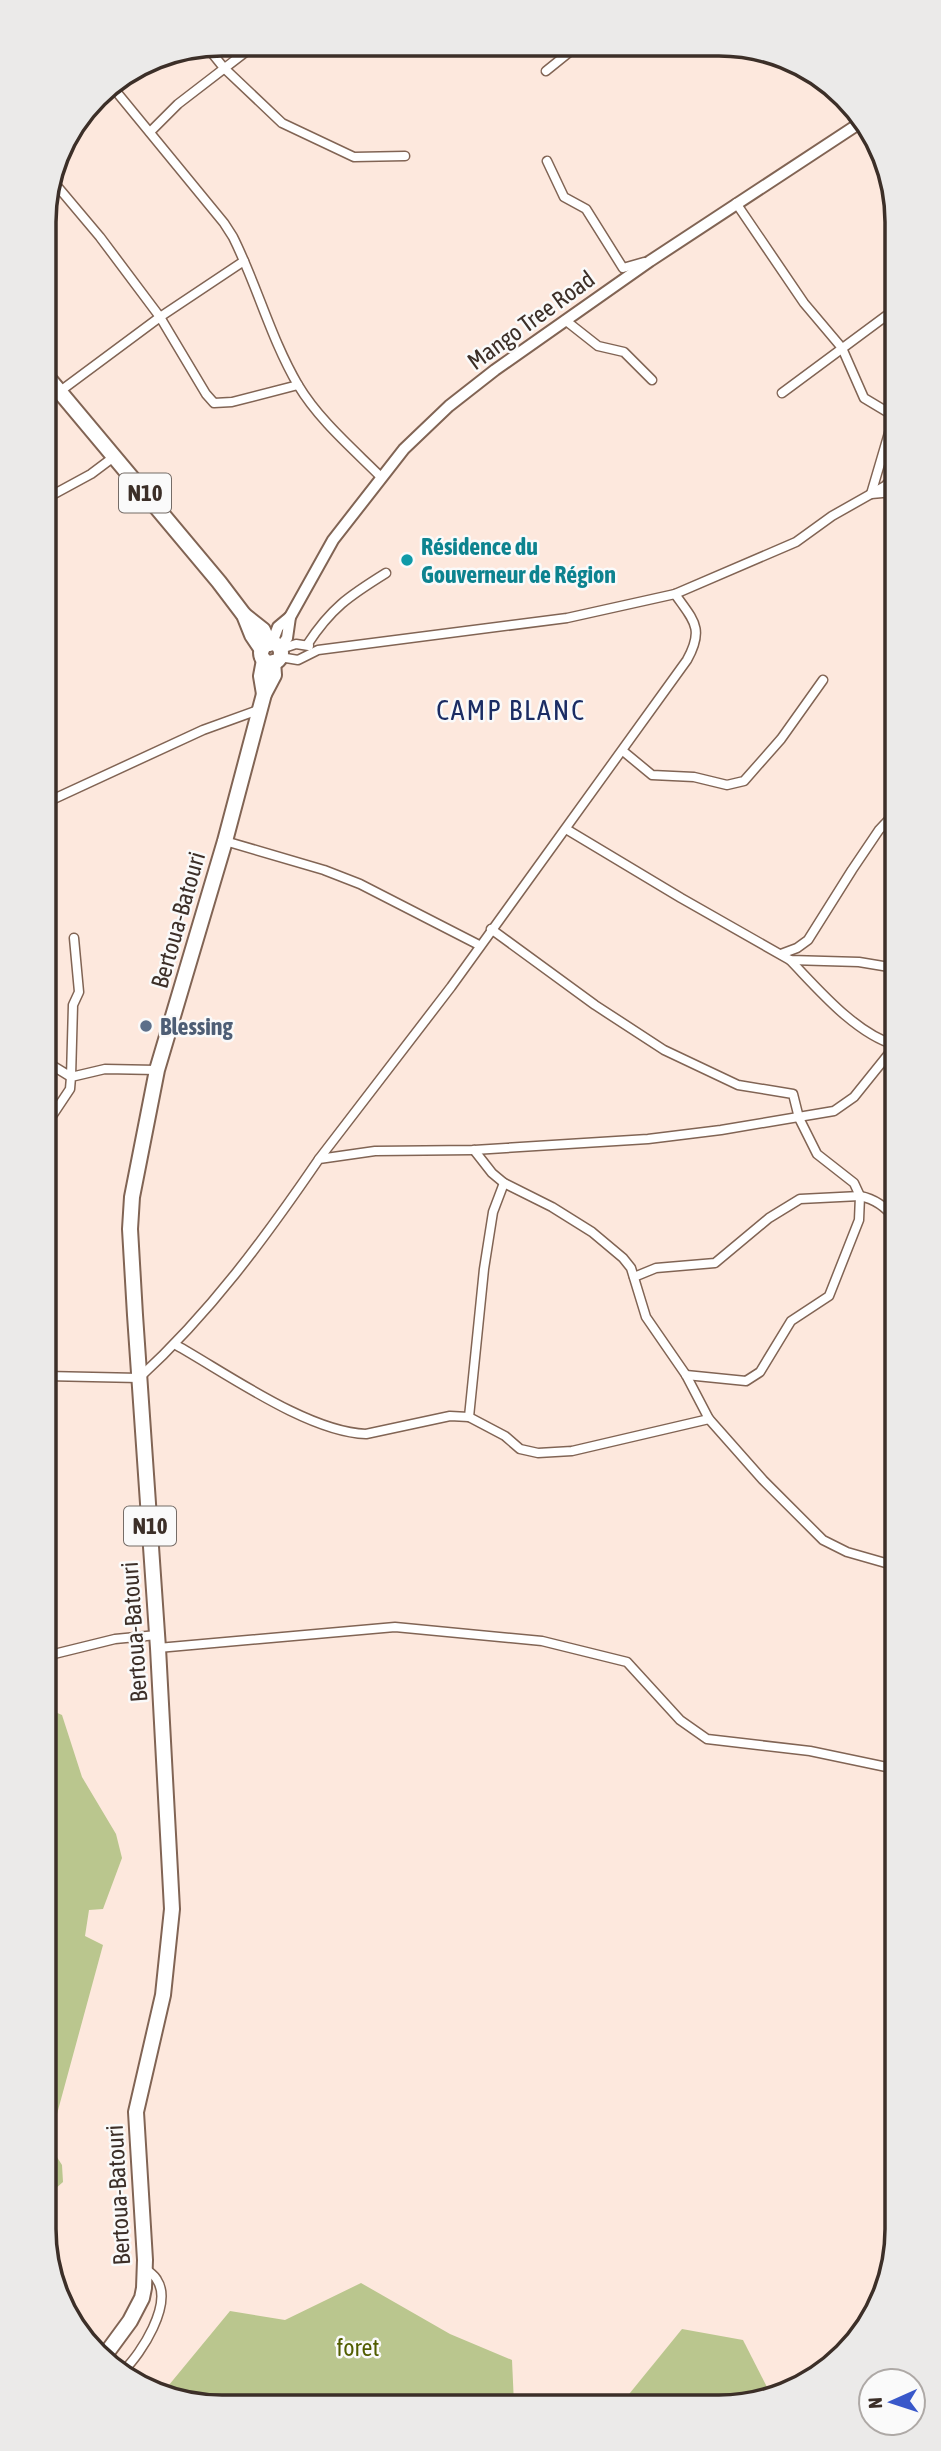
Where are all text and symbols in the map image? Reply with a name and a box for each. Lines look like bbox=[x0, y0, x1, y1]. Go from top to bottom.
street label: Mango Tree Road bbox=[462, 265, 600, 375]
road number: N10 bbox=[119, 474, 171, 512]
place label: Résidence du Gouverneur de Région bbox=[421, 533, 616, 588]
marker: Résidence du Gouverneur de Région bbox=[399, 552, 415, 568]
district label: CAMP BLANC bbox=[436, 694, 586, 726]
street label: Bertoua-Batouri bbox=[146, 849, 210, 991]
place label: Blessing bbox=[160, 1013, 233, 1040]
marker: Blessing bbox=[138, 1018, 154, 1034]
road number: N10 bbox=[124, 1506, 176, 1546]
street label: Bertoua-Batouri bbox=[116, 1561, 152, 1703]
street label: Bertoua-Batouri bbox=[101, 2124, 135, 2266]
park label: foret bbox=[337, 2334, 379, 2361]
north arrow bbox=[857, 2367, 927, 2437]
text: N bbox=[864, 2397, 886, 2409]

